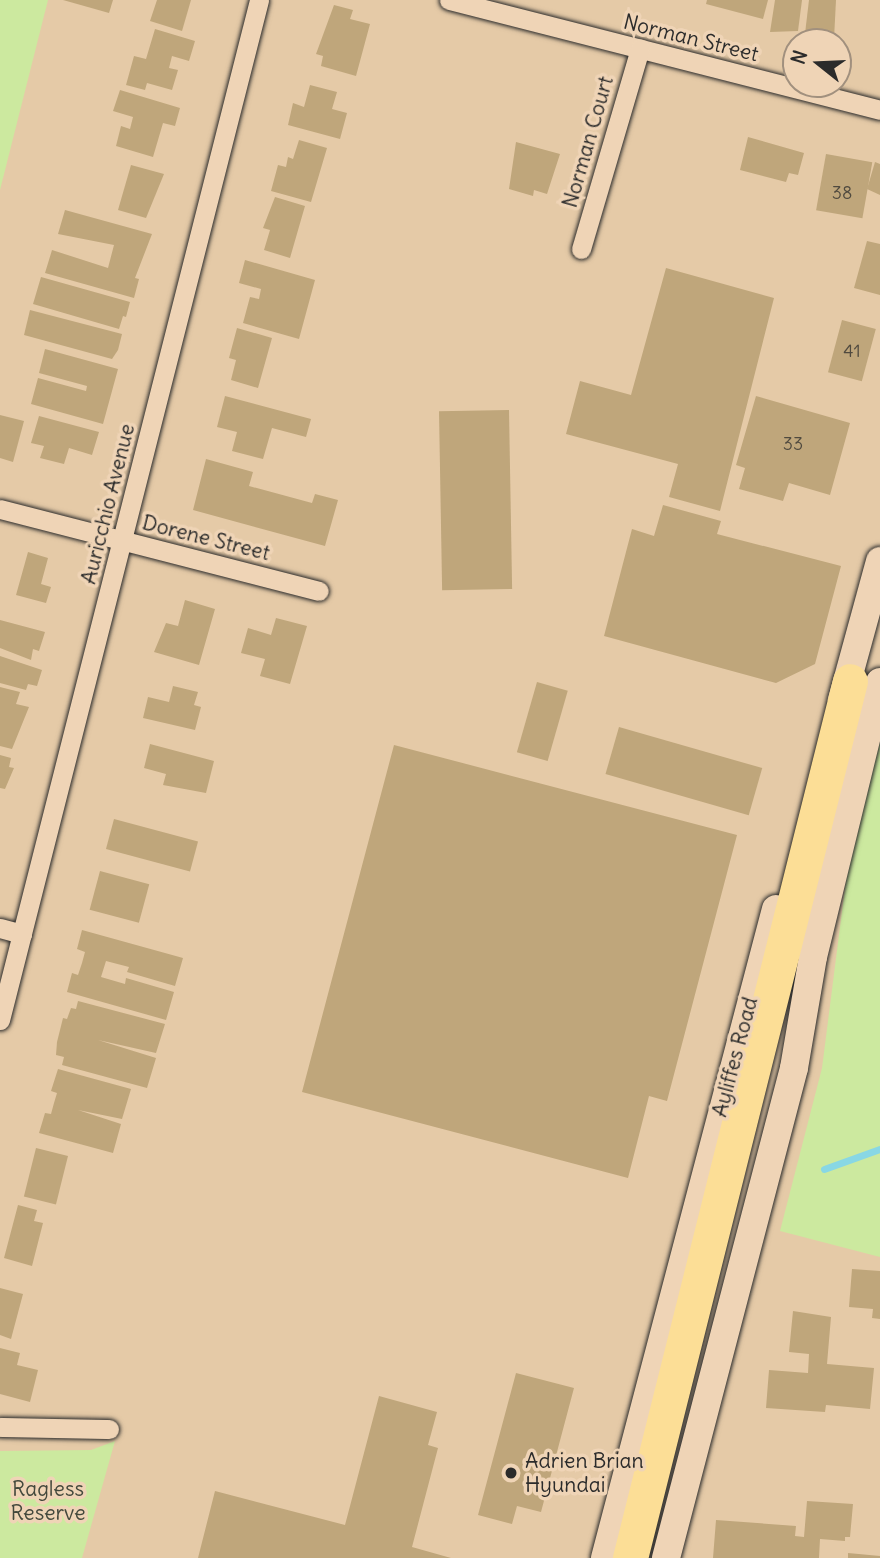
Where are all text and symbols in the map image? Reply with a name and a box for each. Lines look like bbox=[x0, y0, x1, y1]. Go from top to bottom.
street label: Norman Street bbox=[621, 9, 761, 67]
north arrow bbox=[782, 28, 852, 98]
text: N bbox=[785, 47, 812, 67]
street label: Norman Court bbox=[557, 73, 619, 211]
house number: 38 bbox=[832, 182, 852, 204]
house number: 41 bbox=[843, 340, 861, 362]
street label: Auricchio Avenue bbox=[76, 421, 140, 587]
house number: 33 bbox=[783, 433, 803, 455]
street label: Dorene Street bbox=[140, 510, 272, 566]
street label: Ayliffes Road bbox=[707, 994, 763, 1120]
place label: Adrien Brian Hyundai bbox=[525, 1448, 644, 1498]
marker: Adrien Brian Hyundai bbox=[503, 1465, 519, 1481]
park label: Ragless Reserve bbox=[10, 1476, 86, 1526]

